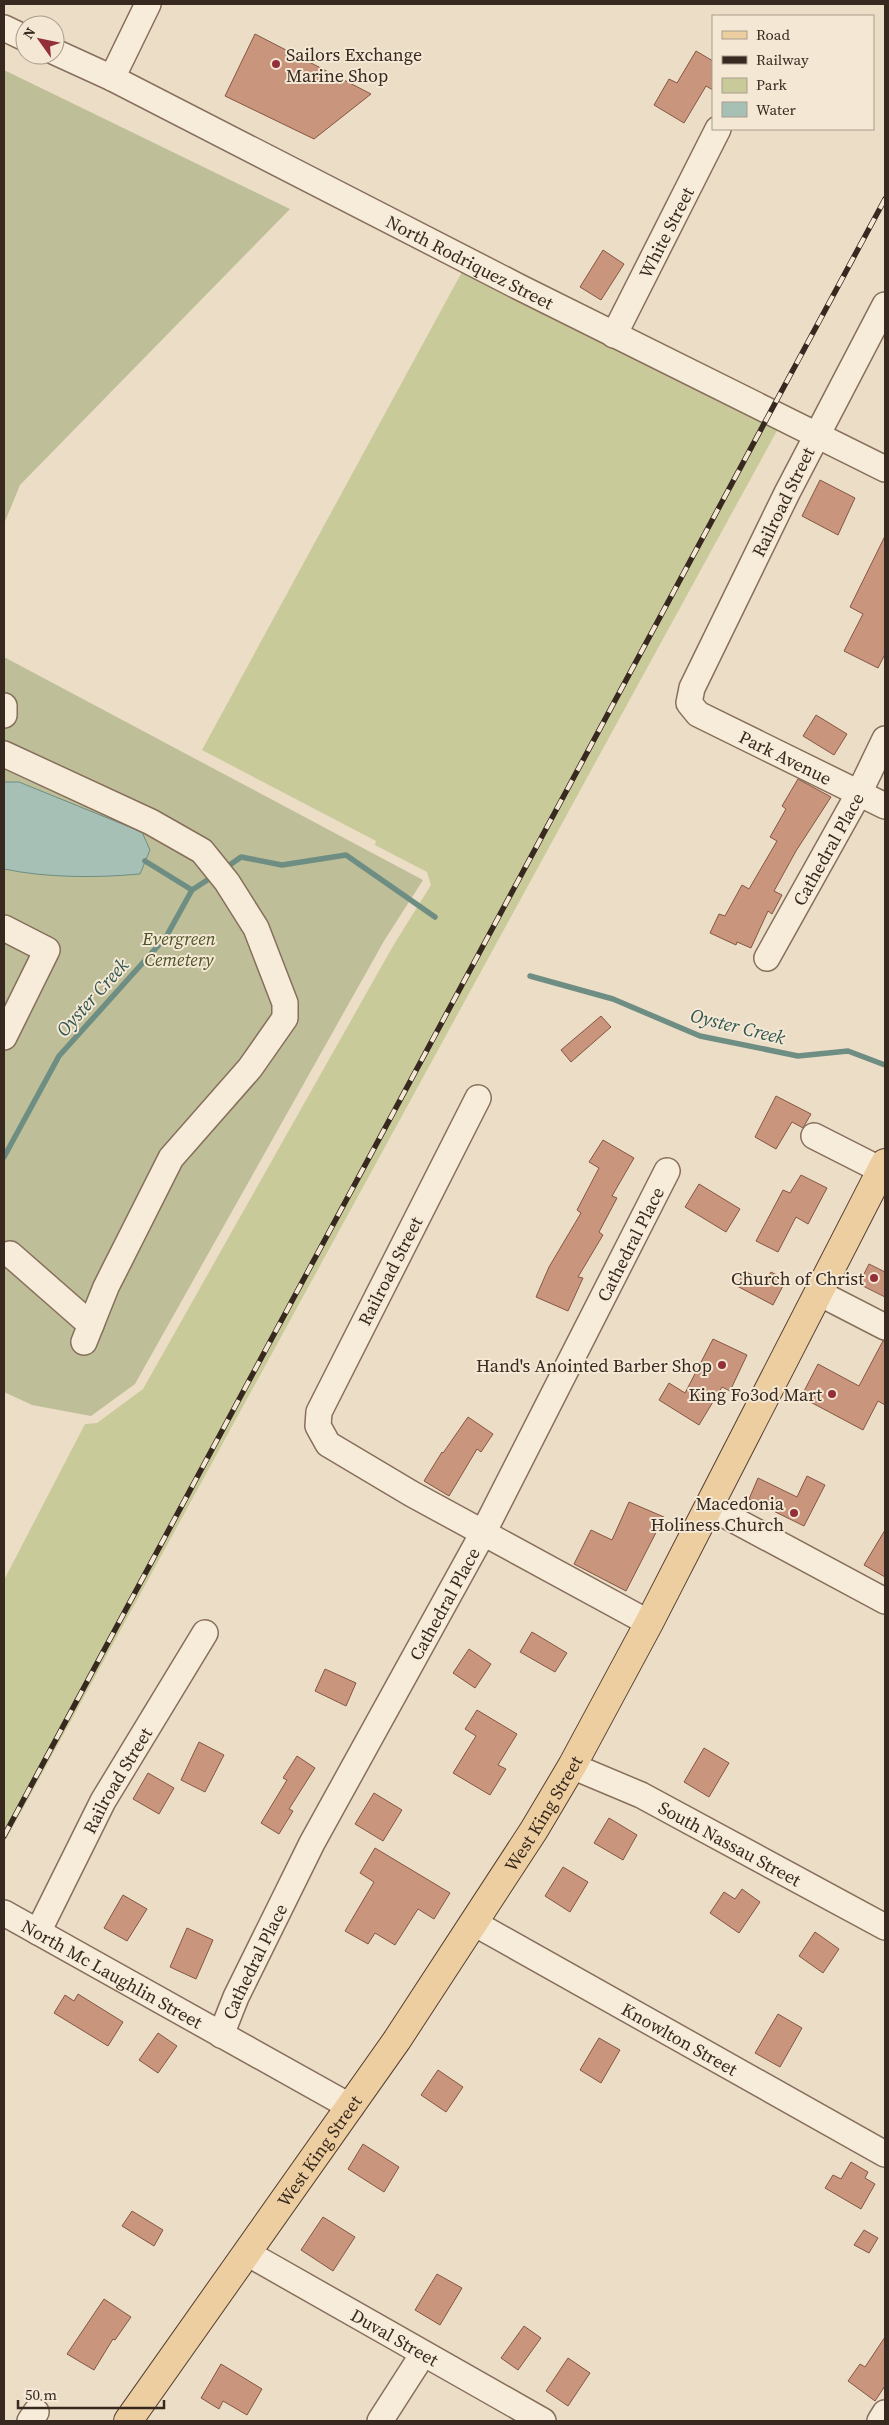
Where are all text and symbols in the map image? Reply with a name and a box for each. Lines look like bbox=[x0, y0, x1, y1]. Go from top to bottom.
north arrow bbox=[15, 15, 65, 65]
legend bbox=[712, 15, 874, 130]
text: N bbox=[18, 23, 40, 43]
text: Road bbox=[756, 24, 790, 45]
place label: Sailors Exchange Marine Shop bbox=[286, 42, 422, 88]
text: Railway bbox=[756, 49, 809, 70]
marker: Sailors Exchange Marine Shop bbox=[270, 58, 282, 70]
text: Park bbox=[756, 74, 788, 95]
text: Water bbox=[756, 99, 797, 120]
street label: White Street bbox=[632, 182, 699, 282]
street label: North Rodriquez Street bbox=[382, 208, 558, 315]
street label: Railroad Street bbox=[746, 443, 820, 561]
street label: Park Avenue bbox=[735, 724, 836, 790]
street label: Cathedral Place bbox=[786, 788, 869, 910]
park label: Evergreen Cemetery bbox=[141, 926, 216, 972]
water label: Oyster Creek bbox=[50, 952, 134, 1042]
water label: Oyster Creek bbox=[688, 1002, 788, 1050]
street label: Cathedral Place bbox=[590, 1182, 670, 1306]
street label: Railroad Street bbox=[352, 1212, 428, 1330]
place label: Church of Christ bbox=[731, 1266, 864, 1291]
marker: Church of Christ bbox=[868, 1272, 880, 1284]
place label: Hand's Anointed Barber Shop bbox=[476, 1353, 712, 1378]
marker: Hand's Anointed Barber Shop bbox=[716, 1359, 728, 1371]
place label: King Fo3od Mart bbox=[689, 1382, 822, 1407]
marker: King Fo3od Mart bbox=[826, 1388, 838, 1400]
place label: Macedonia Holiness Church bbox=[650, 1491, 785, 1537]
marker: Macedonia Holiness Church bbox=[788, 1507, 800, 1519]
street label: Cathedral Place bbox=[403, 1543, 485, 1665]
street label: Railroad Street bbox=[76, 1722, 158, 1838]
street label: West King Street bbox=[498, 1751, 588, 1876]
street label: South Nassau Street bbox=[654, 1794, 806, 1892]
street label: Cathedral Place bbox=[216, 1899, 293, 2023]
street label: North Mc Laughlin Street bbox=[17, 1913, 207, 2034]
street label: Knowlton Street bbox=[617, 1996, 742, 2081]
street label: West King Street bbox=[271, 2090, 367, 2212]
street label: Duval Street bbox=[346, 2302, 443, 2372]
scale bar bbox=[18, 2378, 164, 2410]
text: 50 m bbox=[25, 2384, 57, 2405]

